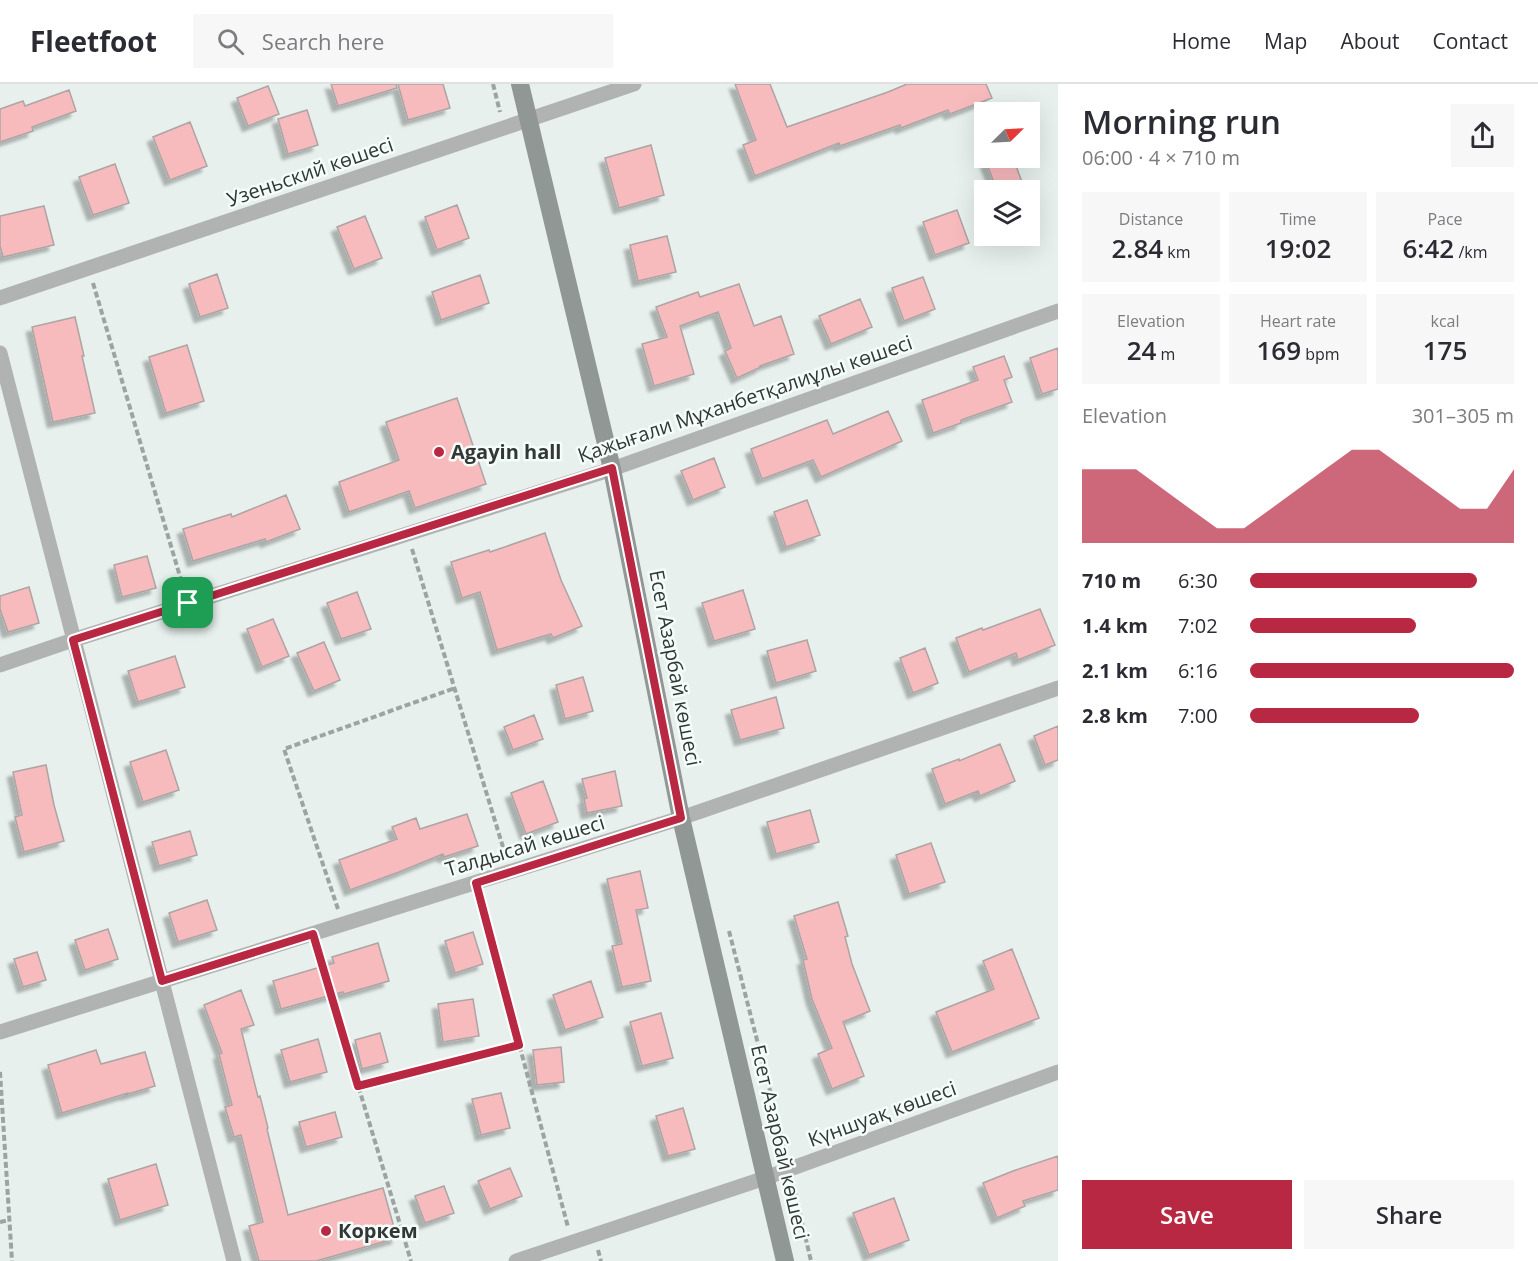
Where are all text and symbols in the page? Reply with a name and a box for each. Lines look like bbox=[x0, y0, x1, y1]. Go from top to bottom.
search box bbox=[193, 14, 613, 68]
text: Fleetfoot bbox=[30, 22, 157, 60]
icon: search bbox=[214, 25, 247, 58]
text: Search here bbox=[262, 26, 384, 56]
text: Home bbox=[1172, 27, 1231, 55]
text: Map bbox=[1264, 27, 1307, 55]
text: About bbox=[1340, 27, 1400, 55]
text: Contact bbox=[1433, 27, 1508, 55]
text: Morning run bbox=[1082, 99, 1281, 144]
north arrow bbox=[974, 102, 1040, 168]
map controls bbox=[974, 102, 1040, 246]
button: share bbox=[1451, 104, 1514, 167]
street label: Узеньский көшесі bbox=[223, 130, 397, 213]
text: 06:00 · 4 × 710 m bbox=[1082, 144, 1240, 171]
button: layers bbox=[974, 180, 1040, 246]
text: Distance bbox=[1119, 208, 1183, 230]
text: Time bbox=[1280, 208, 1316, 230]
text: Pace bbox=[1427, 208, 1463, 230]
text: 2.84 bbox=[1111, 230, 1163, 266]
text: 19:02 bbox=[1265, 230, 1331, 266]
text: 6:42 bbox=[1403, 230, 1454, 266]
text: km bbox=[1163, 241, 1191, 263]
text: /km bbox=[1454, 241, 1487, 263]
text: Elevation bbox=[1117, 310, 1185, 332]
text: Heart rate bbox=[1260, 310, 1336, 332]
text: kcal bbox=[1431, 310, 1460, 332]
street label: Қажығали Мұханбетқалиұлы көшесі bbox=[574, 328, 916, 469]
text: 24 bbox=[1127, 332, 1156, 368]
text: 169 bbox=[1256, 332, 1301, 368]
text: 175 bbox=[1423, 332, 1467, 368]
text: m bbox=[1156, 343, 1175, 365]
text: bpm bbox=[1301, 343, 1340, 365]
text: Elevation bbox=[1082, 402, 1167, 429]
text: 301–305 m bbox=[1412, 402, 1514, 429]
place label: Agayin hall bbox=[451, 438, 561, 465]
marker: Agayin hall bbox=[432, 445, 446, 459]
text: 710 m bbox=[1082, 567, 1141, 594]
text: 6:30 bbox=[1178, 567, 1218, 594]
street label: Есет Азарбай көшесі bbox=[643, 568, 708, 768]
pin bbox=[162, 577, 213, 628]
icon: arrive bbox=[171, 586, 204, 619]
text: 1.4 km bbox=[1082, 612, 1148, 639]
text: 7:02 bbox=[1178, 612, 1218, 639]
text: 2.1 km bbox=[1082, 657, 1148, 684]
text: 6:16 bbox=[1178, 657, 1218, 684]
text: 2.8 km bbox=[1082, 702, 1148, 729]
text: 7:00 bbox=[1178, 702, 1218, 729]
street label: Талдысай көшесі bbox=[442, 808, 608, 883]
street label: Есет Азарбай көшесі bbox=[745, 1042, 816, 1242]
street label: Күншуақ көшесі bbox=[804, 1074, 960, 1153]
button: Save bbox=[1082, 1180, 1292, 1249]
button: Share bbox=[1304, 1180, 1514, 1249]
place label: Коркем bbox=[338, 1217, 418, 1244]
marker: Коркем bbox=[319, 1224, 333, 1238]

